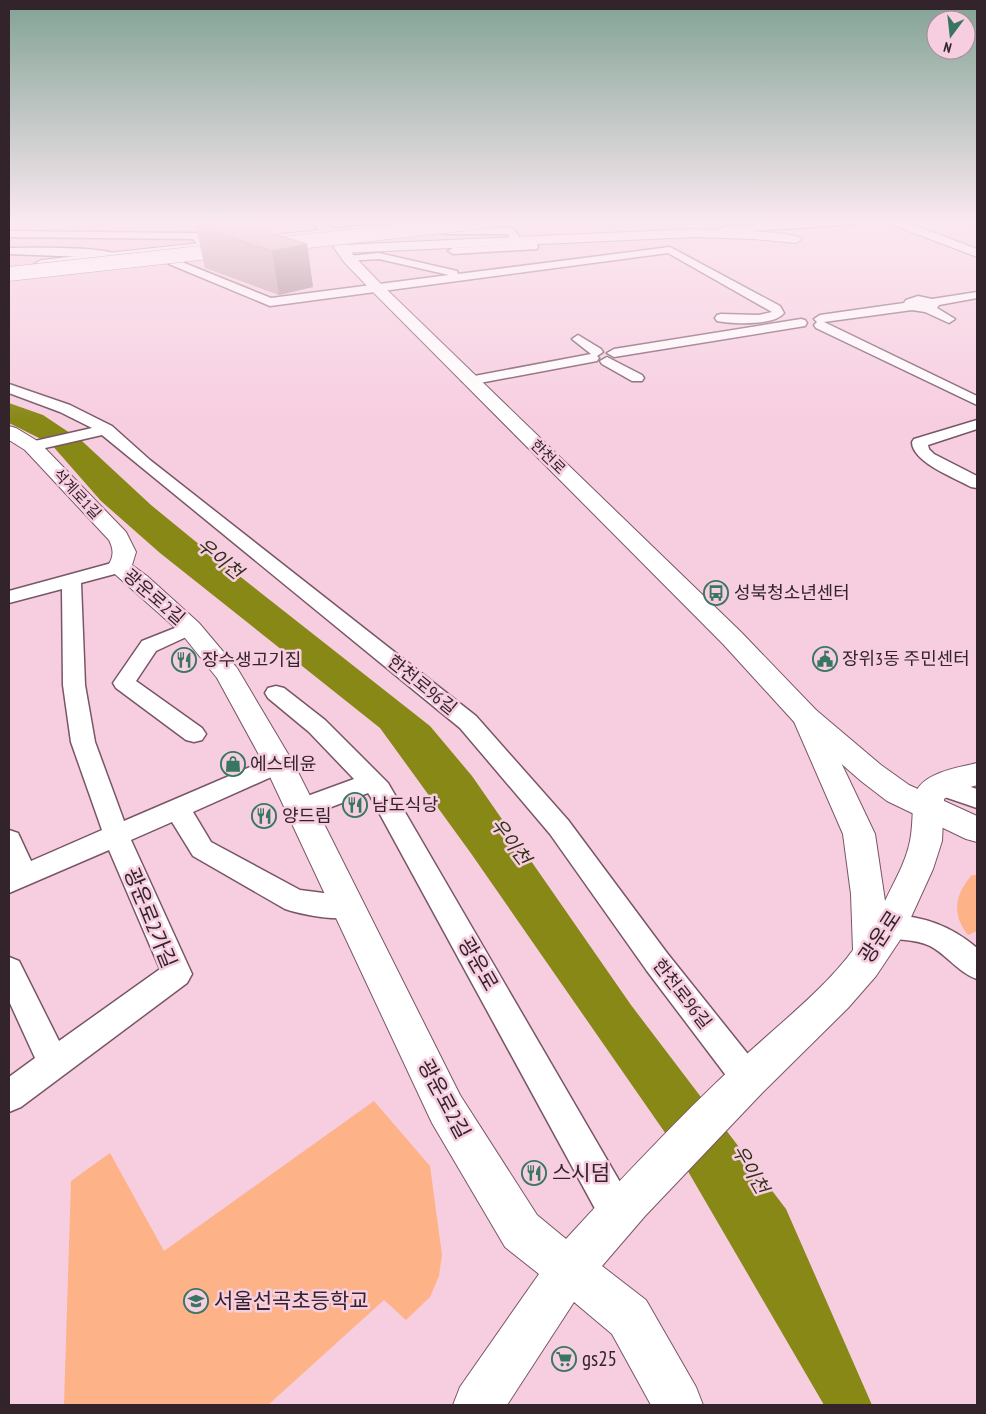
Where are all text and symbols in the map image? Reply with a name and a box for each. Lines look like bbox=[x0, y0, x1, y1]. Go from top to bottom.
north arrow bbox=[926, 10, 976, 60]
text: N bbox=[942, 38, 954, 57]
street label: 한천로 bbox=[527, 435, 570, 478]
street label: 석계로1길 bbox=[49, 465, 105, 523]
water label: 우이천 bbox=[192, 532, 249, 585]
street label: 광운로2길 bbox=[119, 564, 190, 630]
bus stop icon: 성북청소년센터 bbox=[703, 580, 729, 606]
place label: 성북청소년센터 bbox=[734, 581, 850, 604]
public building icon: 장위3동 주민센터 bbox=[812, 646, 838, 672]
restaurant icon: 장수생고기집 bbox=[171, 647, 197, 673]
place label: 장위3동 주민센터 bbox=[842, 647, 970, 670]
place label: 장수생고기집 bbox=[202, 648, 301, 671]
street label: 한천로96길 bbox=[383, 650, 462, 719]
shop icon: 에스테윤 bbox=[220, 751, 246, 777]
place label: 에스테윤 bbox=[250, 752, 316, 775]
restaurant icon: 남도식당 bbox=[342, 792, 368, 818]
place label: 남도식당 bbox=[372, 793, 438, 816]
restaurant icon: 양드림 bbox=[251, 803, 277, 829]
place label: 양드림 bbox=[282, 804, 332, 827]
water label: 우이천 bbox=[486, 813, 537, 870]
street label: 광운로2가길 bbox=[118, 864, 183, 972]
street label: 광운로 bbox=[852, 905, 907, 968]
street label: 광운로 bbox=[452, 932, 505, 996]
street label: 한천로96길 bbox=[648, 954, 717, 1033]
street label: 광운로2길 bbox=[412, 1054, 477, 1143]
water label: 우이천 bbox=[727, 1140, 775, 1199]
place label: 스시덤 bbox=[552, 1159, 610, 1186]
restaurant icon: 스시덤 bbox=[521, 1160, 547, 1186]
place label: 서울선곡초등학교 bbox=[214, 1287, 369, 1314]
school or university icon: 서울선곡초등학교 bbox=[183, 1288, 209, 1314]
place label: gs25 bbox=[582, 1345, 617, 1372]
supermarket icon: gs25 bbox=[551, 1346, 577, 1372]

